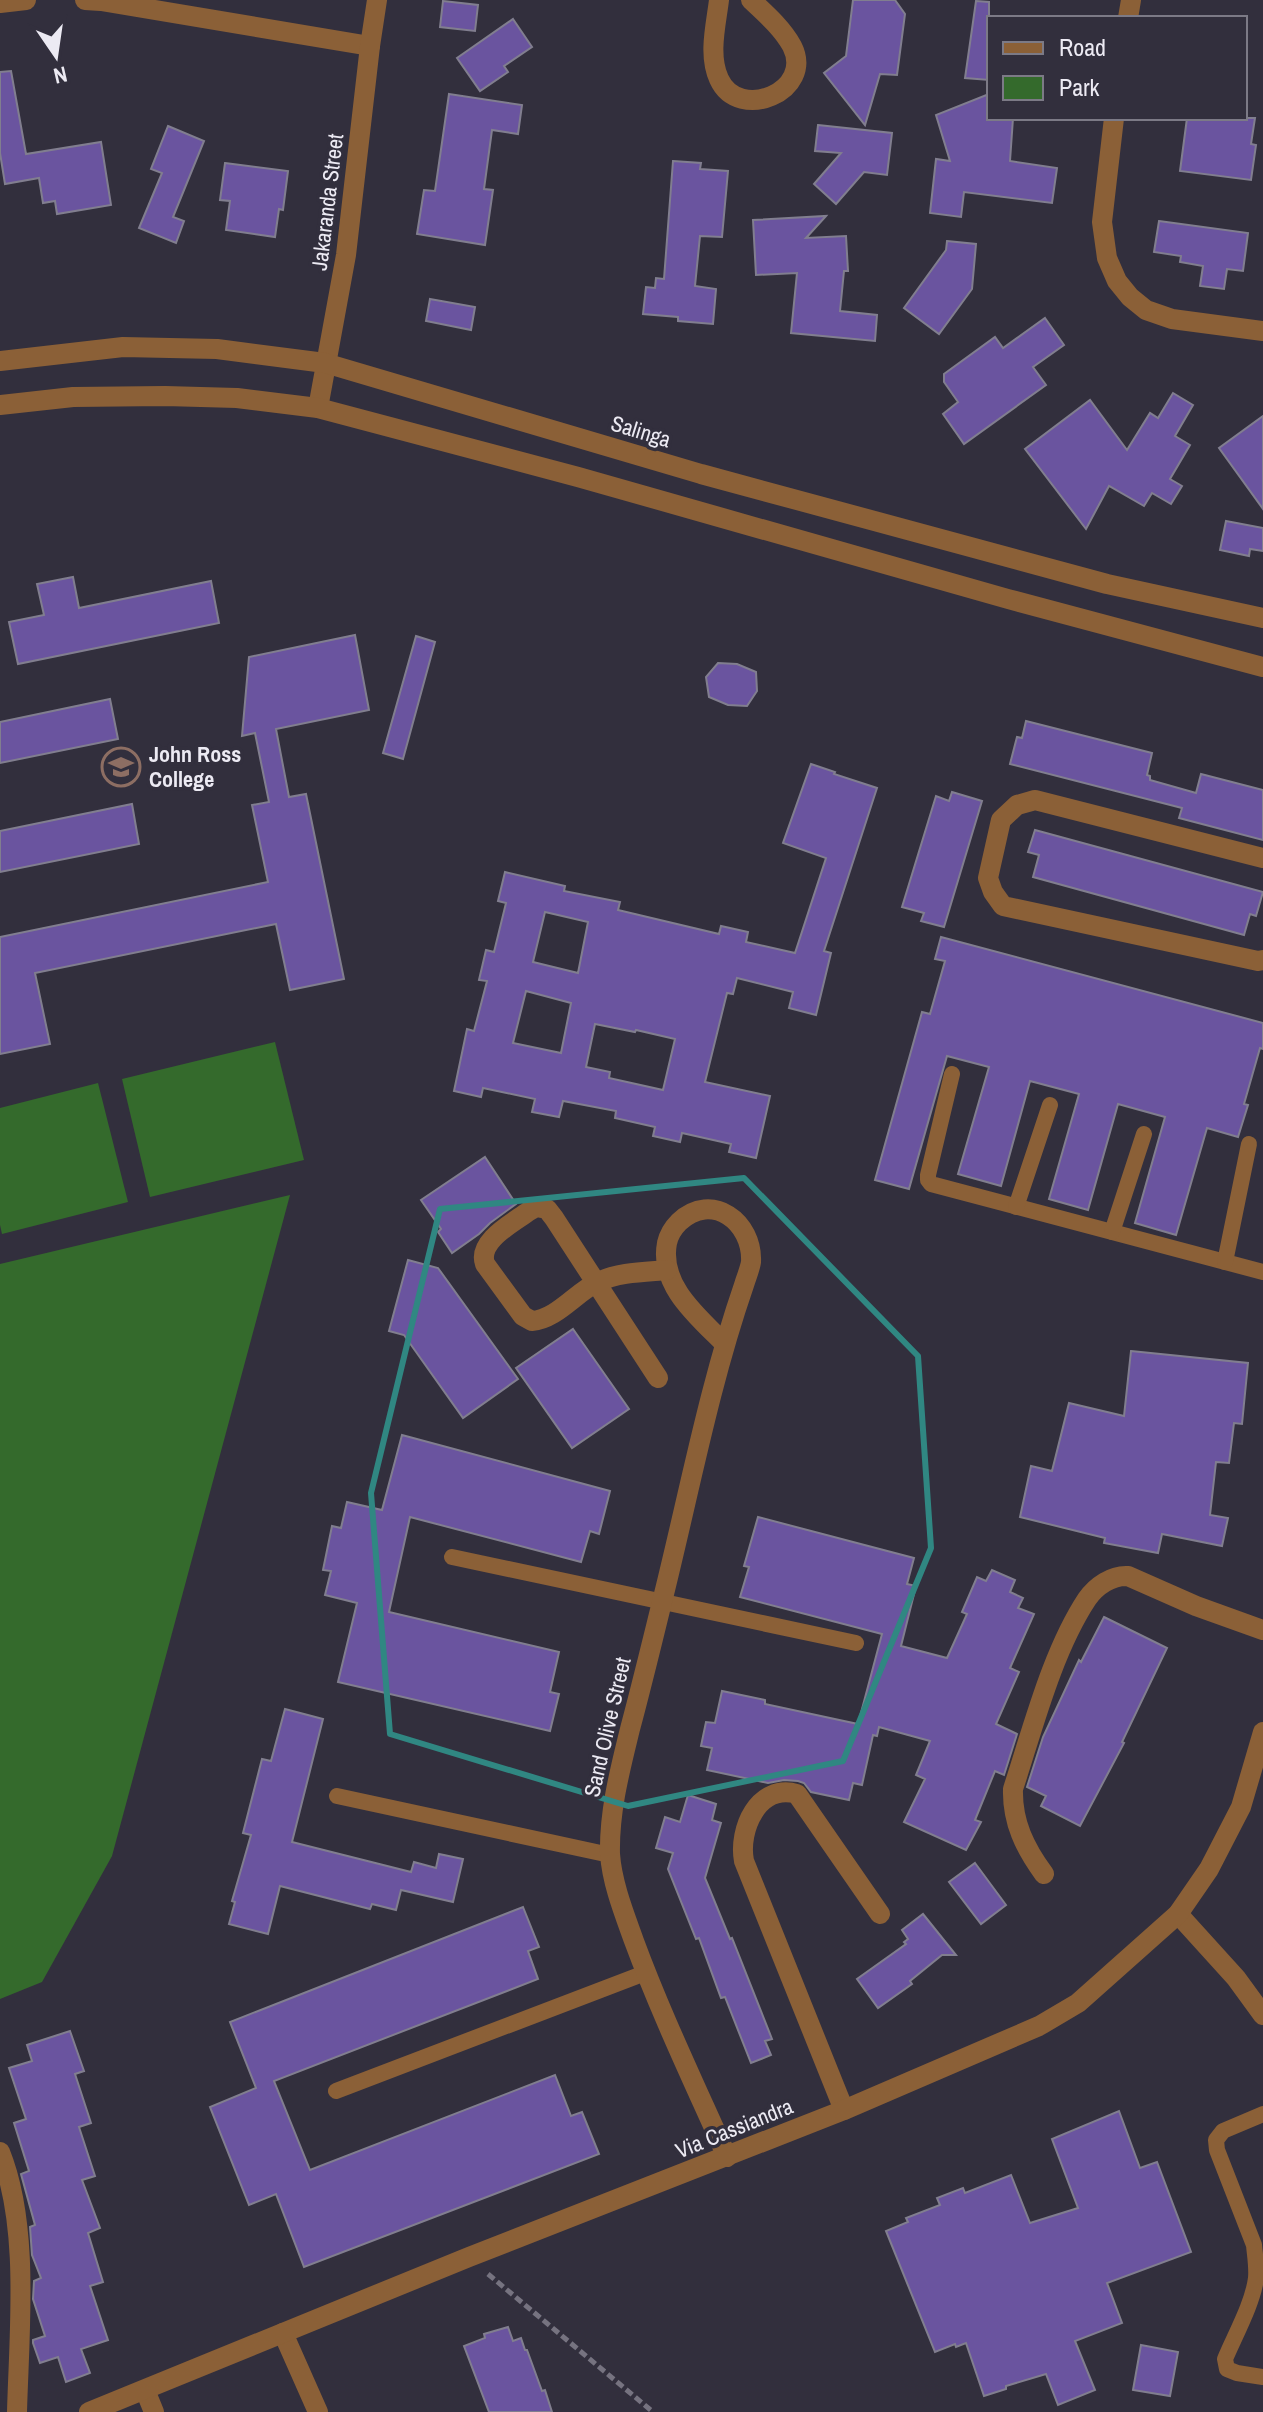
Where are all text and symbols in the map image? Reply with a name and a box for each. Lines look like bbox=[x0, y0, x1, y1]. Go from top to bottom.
north arrow bbox=[16, 16, 96, 96]
legend bbox=[987, 16, 1247, 120]
text: Road bbox=[1059, 31, 1106, 63]
text: N bbox=[51, 59, 70, 92]
text: Park bbox=[1059, 71, 1100, 103]
street label: Jakaranda Street bbox=[304, 132, 350, 272]
street label: Salinga bbox=[607, 408, 675, 454]
place label: John Ross College bbox=[149, 739, 241, 794]
school or university icon: John Ross College bbox=[100, 746, 142, 788]
street label: Sand Olive Street bbox=[576, 1654, 638, 1800]
street label: Via Cassiandra bbox=[671, 2091, 797, 2165]

